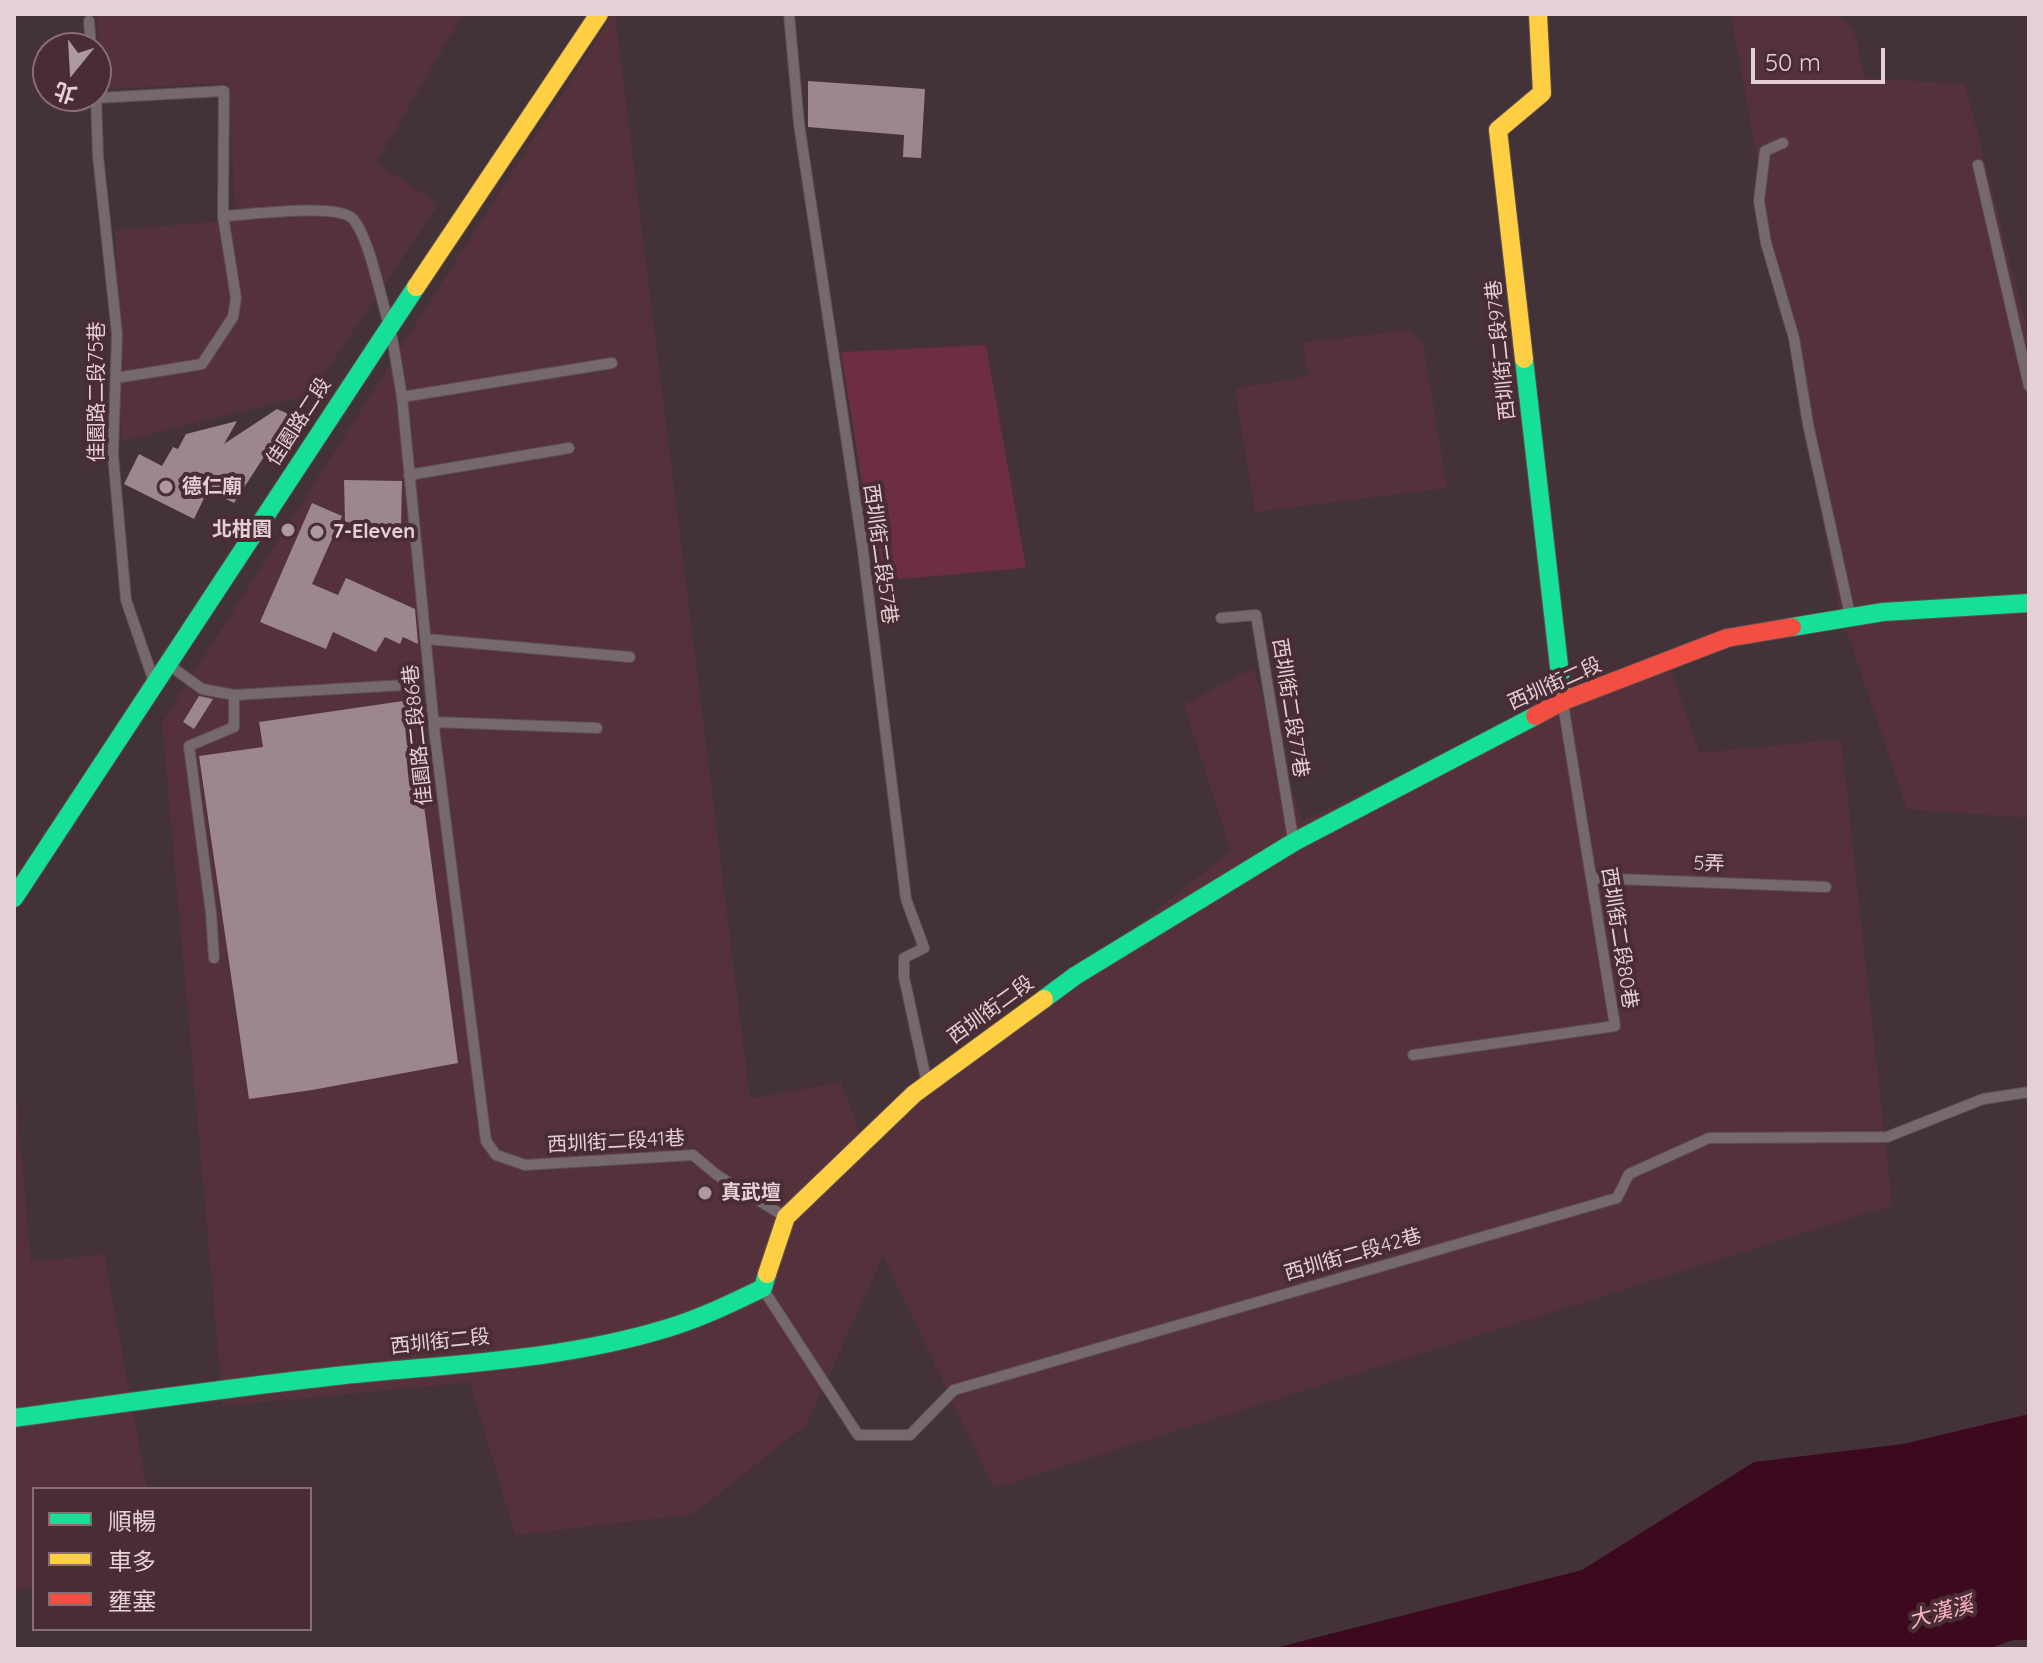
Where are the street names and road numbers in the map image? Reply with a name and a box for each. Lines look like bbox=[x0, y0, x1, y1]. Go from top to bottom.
street label: 西圳街二段97巷 bbox=[1482, 279, 1520, 421]
street label: 佳園路二段75巷 bbox=[85, 321, 109, 463]
street label: 佳園路二段 bbox=[262, 374, 336, 470]
street label: 西圳街二段57巷 bbox=[858, 482, 902, 626]
street label: 西圳街二段77巷 bbox=[1267, 637, 1313, 779]
street label: 西圳街二段 bbox=[1504, 653, 1606, 715]
street label: 佳園路二段86巷 bbox=[399, 663, 437, 807]
street label: 5弄 bbox=[1693, 851, 1725, 877]
street label: 西圳街二段80巷 bbox=[1596, 866, 1642, 1010]
street label: 西圳街二段 bbox=[943, 971, 1039, 1049]
street label: 西圳街二段41巷 bbox=[547, 1126, 685, 1158]
street label: 西圳街二段42巷 bbox=[1282, 1224, 1424, 1286]
street label: 西圳街二段 bbox=[389, 1325, 491, 1359]

